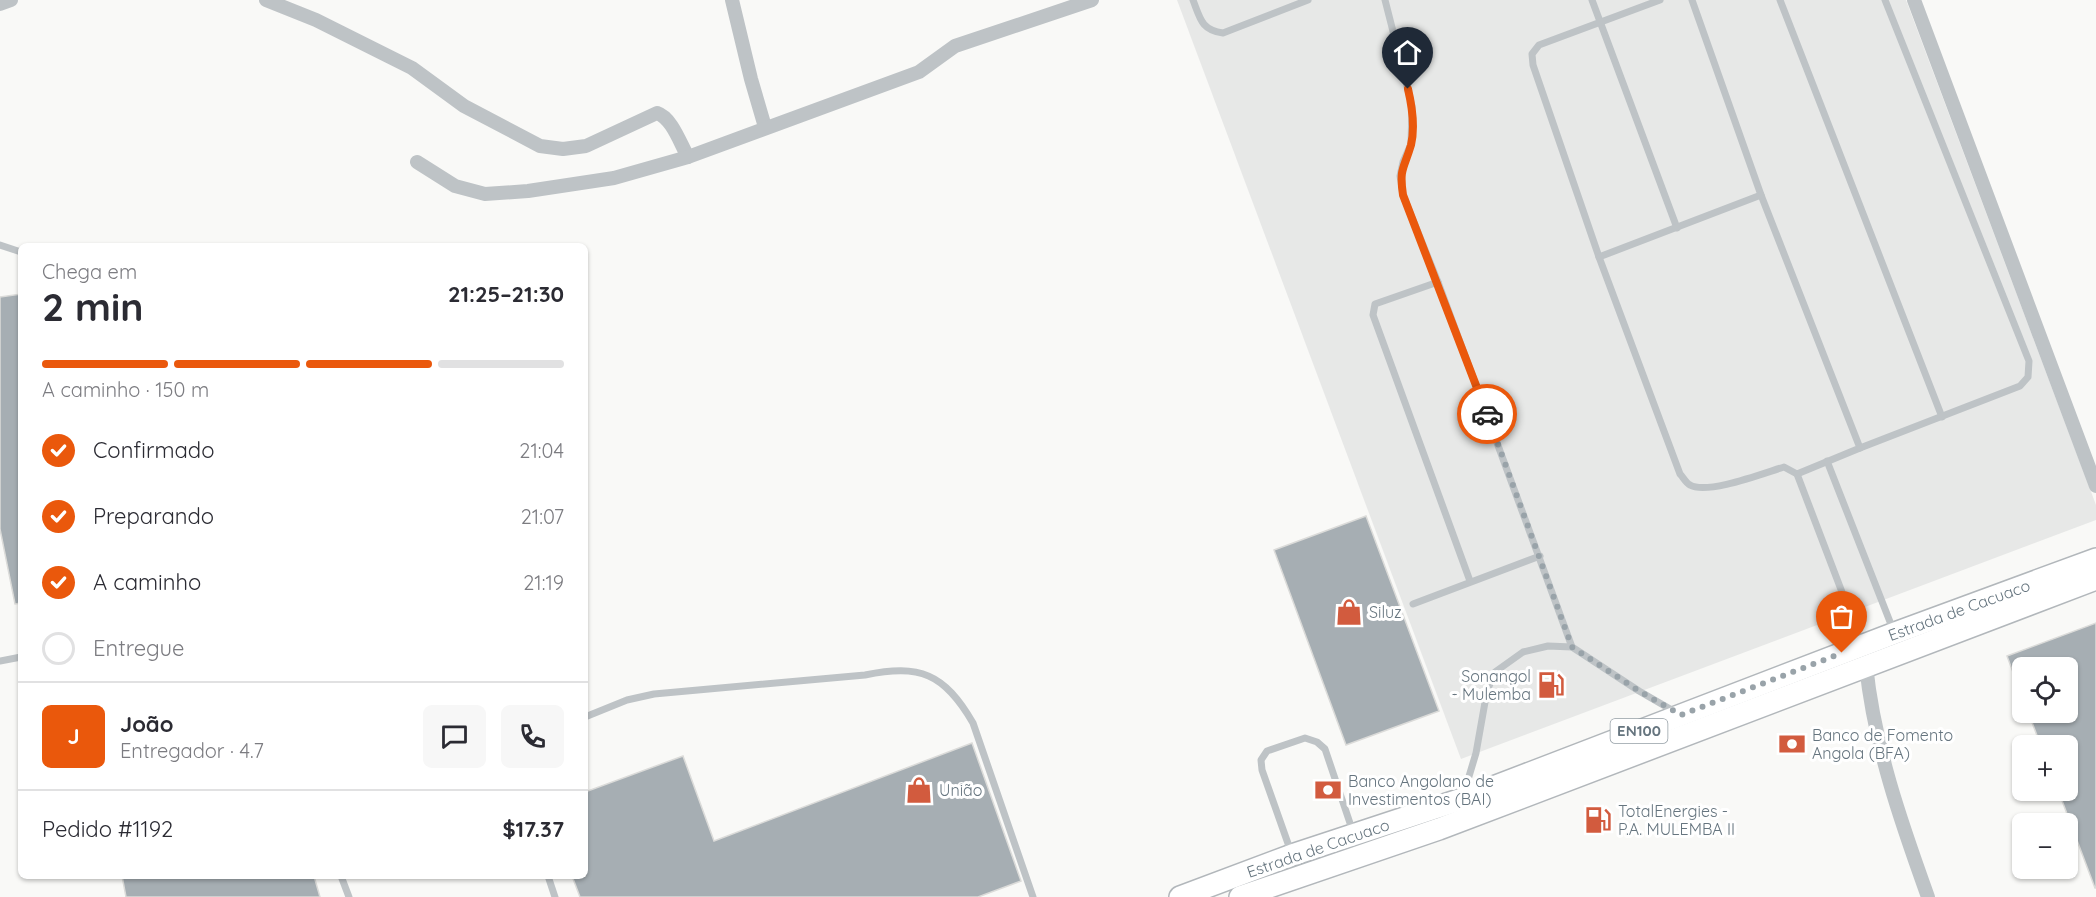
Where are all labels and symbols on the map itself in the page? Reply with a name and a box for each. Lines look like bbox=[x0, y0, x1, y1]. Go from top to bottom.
pin bbox=[1382, 27, 1433, 89]
courier bbox=[1457, 384, 1517, 444]
street label: Estrada de Cacuaco bbox=[1885, 575, 2033, 645]
pin bbox=[1816, 591, 1867, 653]
shop icon: Siluz bbox=[1334, 597, 1364, 627]
place label: Siluz bbox=[1369, 602, 1402, 622]
place label: Sonangol - Mulemba bbox=[1452, 666, 1531, 704]
fuel station icon: Sonangol - Mulemba bbox=[1536, 670, 1566, 700]
road number: EN100 bbox=[1610, 719, 1668, 743]
place label: Banco de Fomento Angola (BFA) bbox=[1812, 725, 1953, 763]
bank icon: Banco de Fomento Angola (BFA) bbox=[1777, 729, 1807, 759]
place label: Banco Angolano de Investimentos (BAI) bbox=[1348, 771, 1494, 809]
shop icon: União bbox=[904, 775, 934, 805]
bank icon: Banco Angolano de Investimentos (BAI) bbox=[1313, 775, 1343, 805]
place label: União bbox=[939, 780, 982, 800]
place label: TotalEnergies - P.A. MULEMBA II bbox=[1618, 801, 1735, 839]
fuel station icon: TotalEnergies - P.A. MULEMBA II bbox=[1583, 805, 1613, 835]
street label: Estrada de Cacuaco bbox=[1244, 814, 1392, 882]

